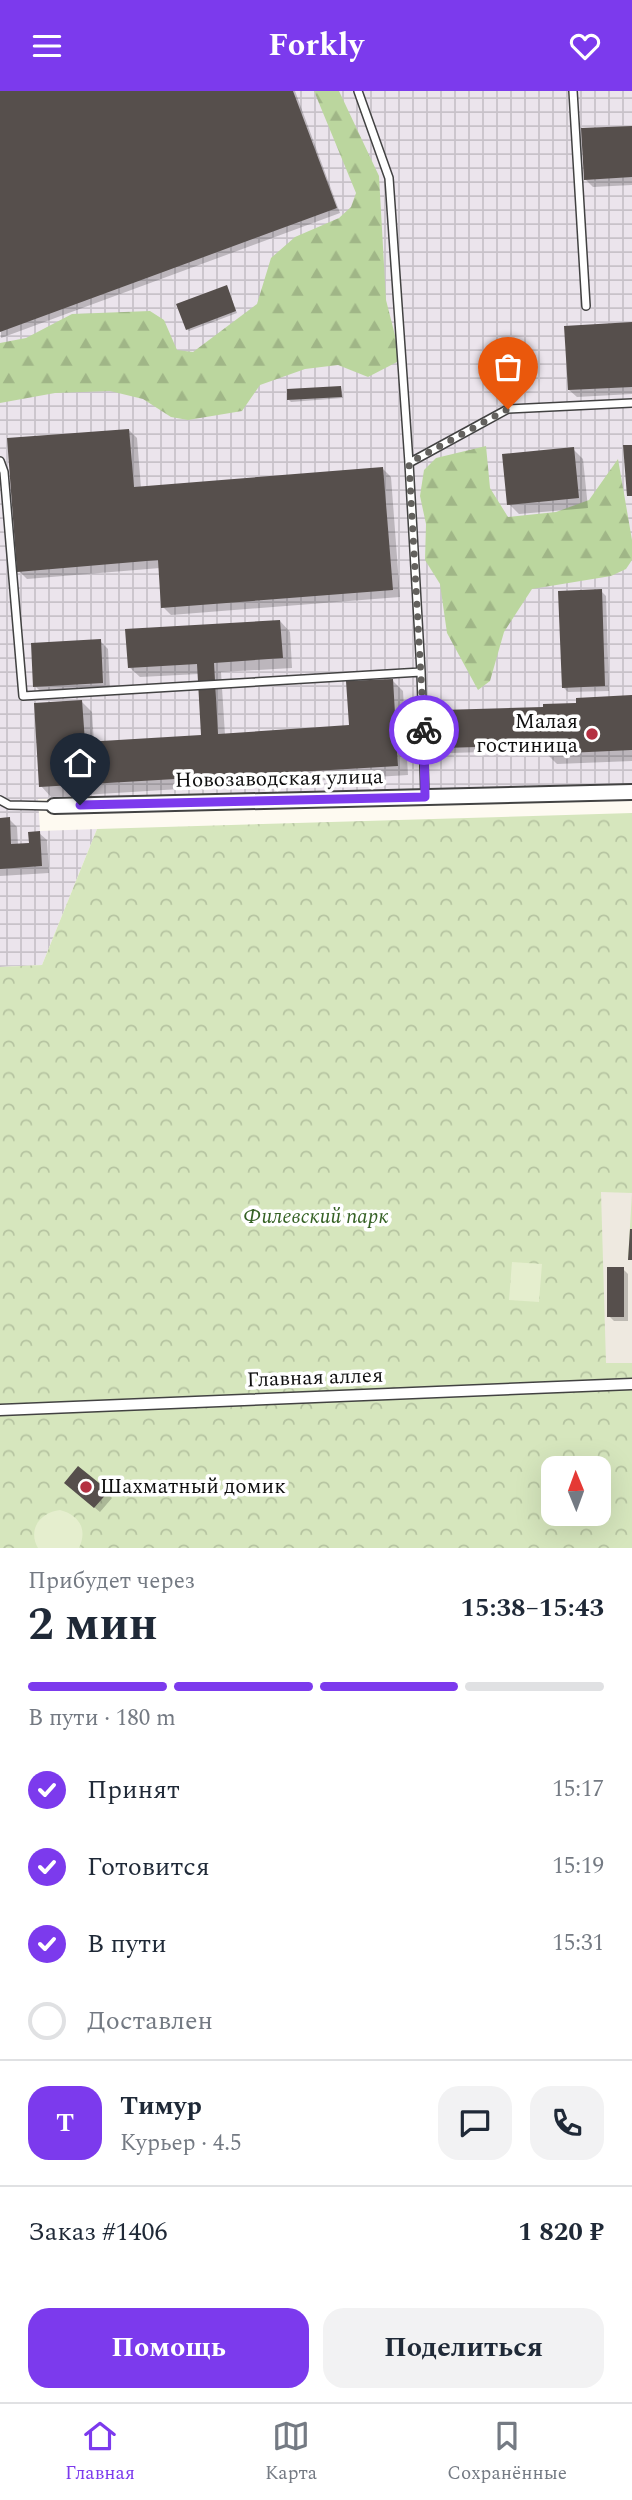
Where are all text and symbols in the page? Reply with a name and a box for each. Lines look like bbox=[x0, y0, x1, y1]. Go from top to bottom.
text: Forkly bbox=[268, 21, 364, 70]
icon: menu bbox=[28, 27, 66, 65]
icon: heart bbox=[566, 27, 604, 65]
pin bbox=[478, 337, 538, 409]
icon: bag bbox=[489, 348, 527, 386]
courier bbox=[389, 695, 459, 765]
place label: Малая гостиница bbox=[476, 706, 579, 762]
icon: bike bbox=[405, 711, 443, 749]
marker: Малая гостиница bbox=[584, 726, 600, 742]
pin bbox=[50, 733, 110, 805]
icon: home bbox=[61, 744, 99, 782]
street label: Новозаводская улица bbox=[175, 761, 384, 797]
park label: Филевский парк bbox=[244, 1201, 388, 1233]
street label: Главная аллея bbox=[246, 1360, 384, 1396]
north arrow bbox=[541, 1456, 611, 1526]
map controls bbox=[541, 1456, 611, 1526]
place label: Шахматный домик bbox=[100, 1471, 286, 1503]
marker: Шахматный домик bbox=[78, 1479, 94, 1495]
text: Прибудет через bbox=[28, 1564, 195, 1599]
text: 15:38–15:43 bbox=[460, 1588, 604, 1628]
text: 2 мин bbox=[28, 1590, 158, 1660]
text: В пути · 180 m bbox=[28, 1701, 176, 1736]
text: Принят bbox=[87, 1770, 180, 1810]
icon: check bbox=[28, 1771, 66, 1809]
text: 15:17 bbox=[552, 1772, 604, 1807]
text: Готовится bbox=[87, 1847, 210, 1887]
icon: check bbox=[28, 1848, 66, 1886]
text: 15:19 bbox=[552, 1849, 604, 1884]
text: В пути bbox=[87, 1924, 167, 1964]
icon: check bbox=[28, 1925, 66, 1963]
text: 15:31 bbox=[552, 1926, 604, 1961]
text: Доставлен bbox=[87, 2001, 213, 2041]
text: Тимур bbox=[120, 2086, 202, 2126]
button: chat bbox=[438, 2086, 512, 2160]
button: phone bbox=[530, 2086, 604, 2160]
text: Т bbox=[56, 2103, 74, 2143]
text: Курьер · 4.5 bbox=[120, 2126, 242, 2161]
text: Заказ #1406 bbox=[28, 2212, 167, 2252]
text: 1 820 ₽ bbox=[518, 2212, 604, 2252]
button: Помощь bbox=[28, 2308, 309, 2388]
button: Поделиться bbox=[323, 2308, 604, 2388]
tab: Главная bbox=[65, 2417, 135, 2488]
tab: Карта bbox=[265, 2417, 317, 2488]
tab: Сохранённые bbox=[447, 2417, 567, 2488]

